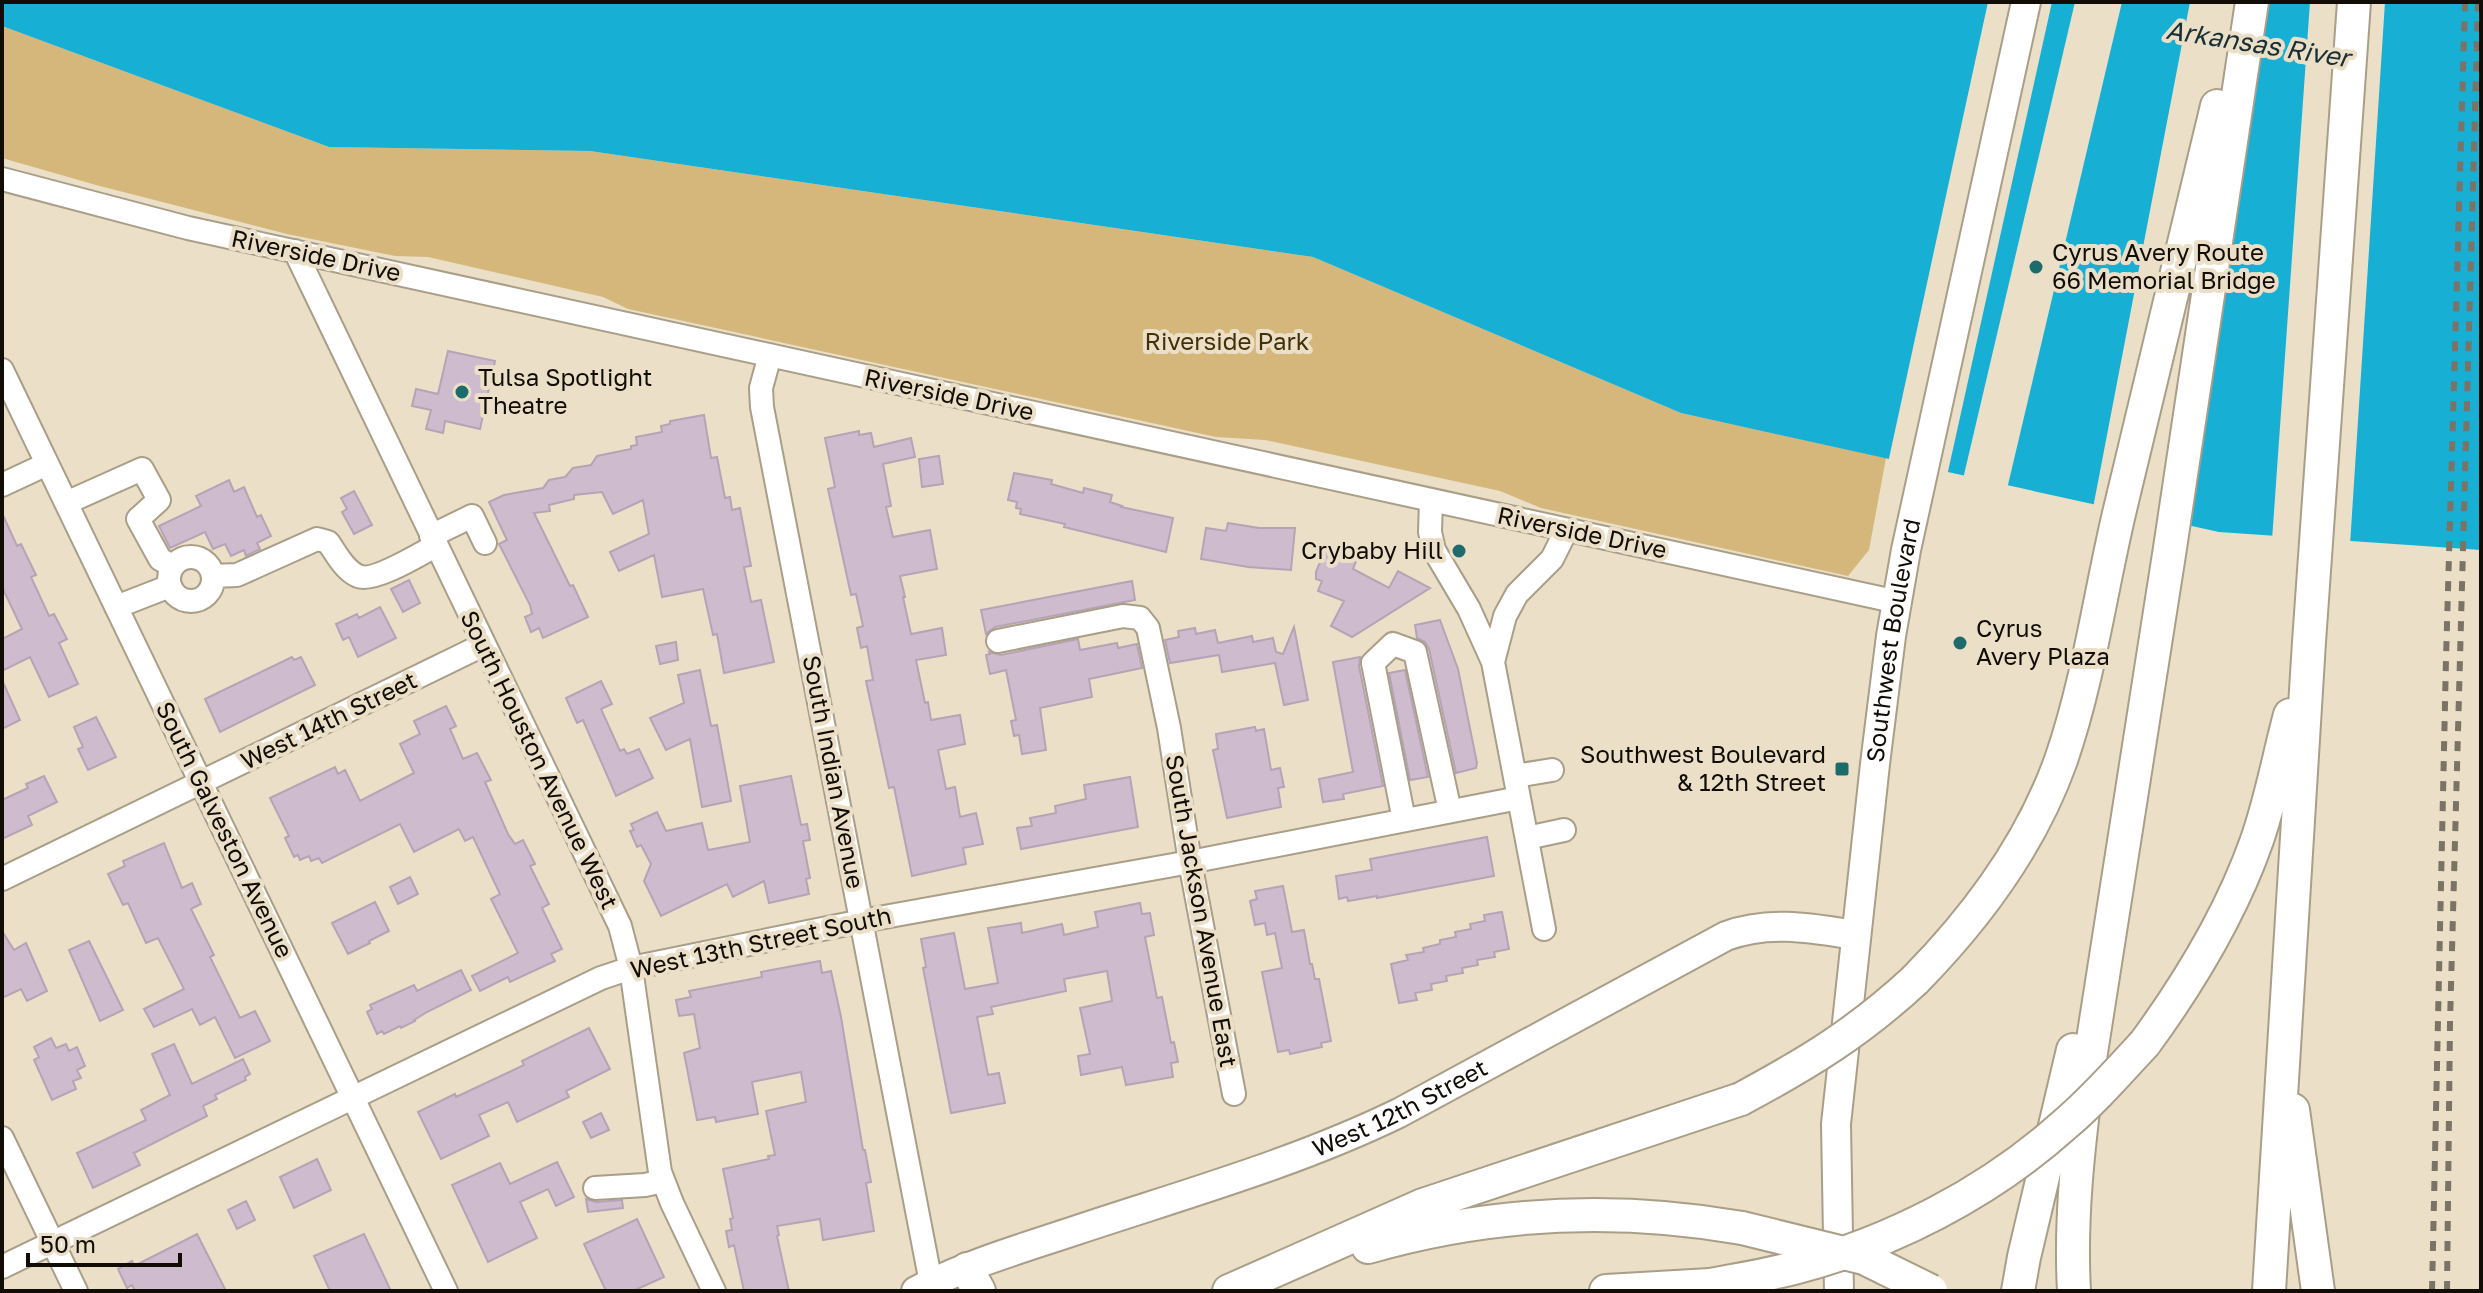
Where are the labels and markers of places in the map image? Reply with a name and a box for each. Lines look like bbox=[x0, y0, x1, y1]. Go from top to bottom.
place label: Cyrus Avery Route 66 Memorial Bridge bbox=[2052, 237, 2276, 294]
marker: Cyrus Avery Route 66 Memorial Bridge bbox=[2027, 258, 2045, 276]
place label: Tulsa Spotlight Theatre bbox=[478, 362, 652, 419]
marker: Tulsa Spotlight Theatre bbox=[453, 383, 471, 401]
place label: Crybaby Hill bbox=[1301, 535, 1443, 564]
marker: Crybaby Hill bbox=[1450, 542, 1468, 560]
place label: Cyrus Avery Plaza bbox=[1976, 613, 2110, 670]
marker: Cyrus Avery Plaza bbox=[1951, 634, 1969, 652]
place label: Southwest Boulevard & 12th Street bbox=[1580, 739, 1826, 796]
marker: Southwest Boulevard & 12th Street bbox=[1833, 760, 1851, 778]

